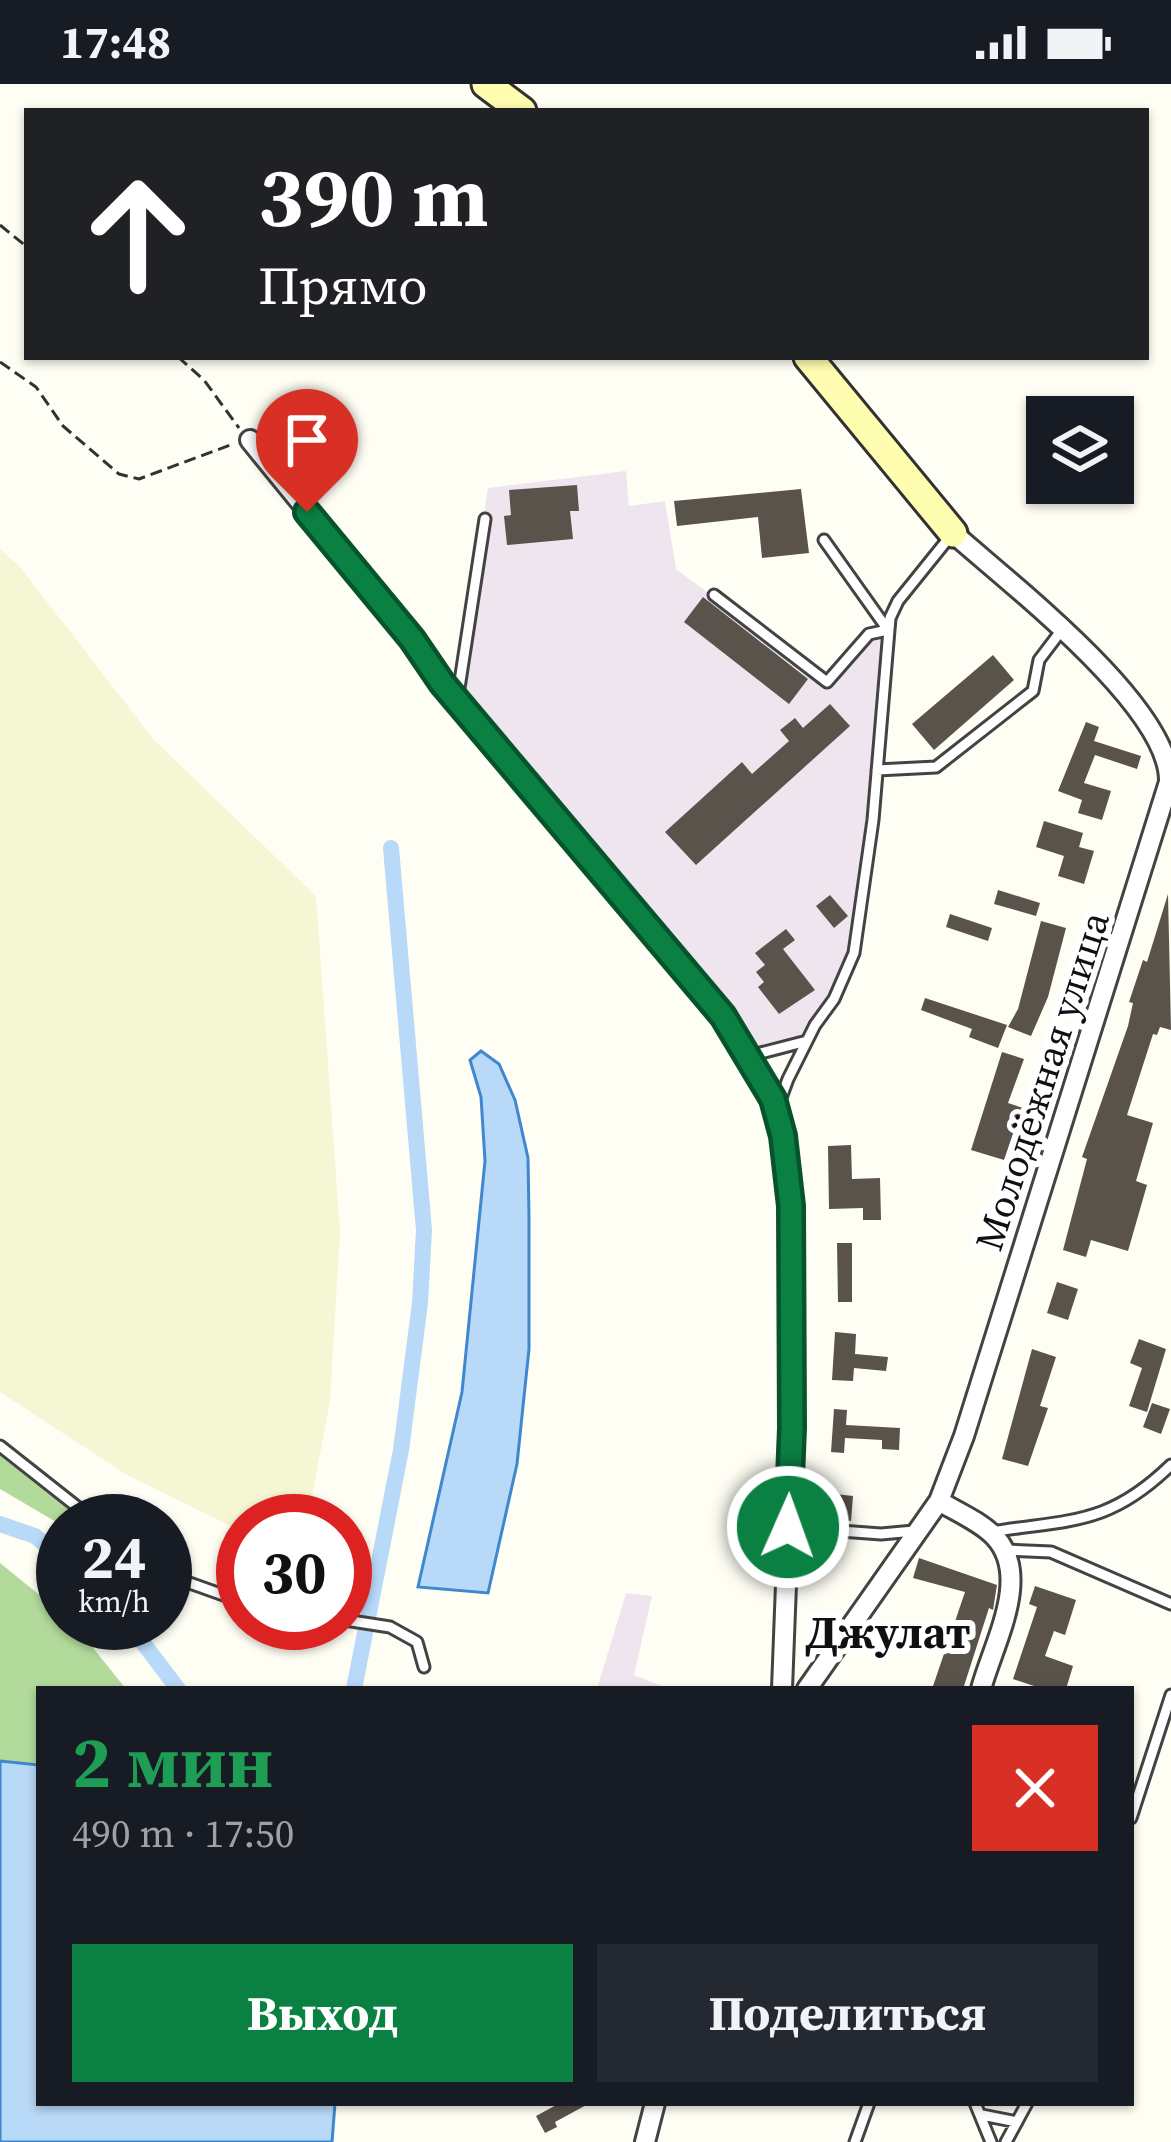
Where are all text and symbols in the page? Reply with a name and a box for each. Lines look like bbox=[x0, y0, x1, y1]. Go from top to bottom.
text: 17:48 bbox=[60, 11, 171, 73]
text: 390 m bbox=[258, 139, 489, 254]
icon: ahead bbox=[60, 156, 216, 312]
text: Прямо bbox=[258, 248, 428, 322]
pin bbox=[256, 389, 358, 512]
map controls bbox=[1026, 396, 1134, 504]
button: layers bbox=[1026, 396, 1134, 504]
icon: arrive bbox=[274, 407, 340, 473]
street label: Молодёжная улица bbox=[962, 905, 1122, 1257]
position arrow bbox=[725, 1464, 851, 1590]
speed limit sign: 30 bbox=[216, 1494, 372, 1650]
text: 24 bbox=[81, 1516, 147, 1598]
text: km/h bbox=[78, 1581, 150, 1622]
district label: Джулат bbox=[805, 1601, 971, 1663]
text: 2 мин bbox=[72, 1712, 273, 1811]
button: close bbox=[972, 1725, 1098, 1851]
text: 490 m · 17:50 bbox=[72, 1807, 294, 1860]
button: Выход bbox=[72, 1944, 573, 2082]
button: Поделиться bbox=[597, 1944, 1098, 2082]

